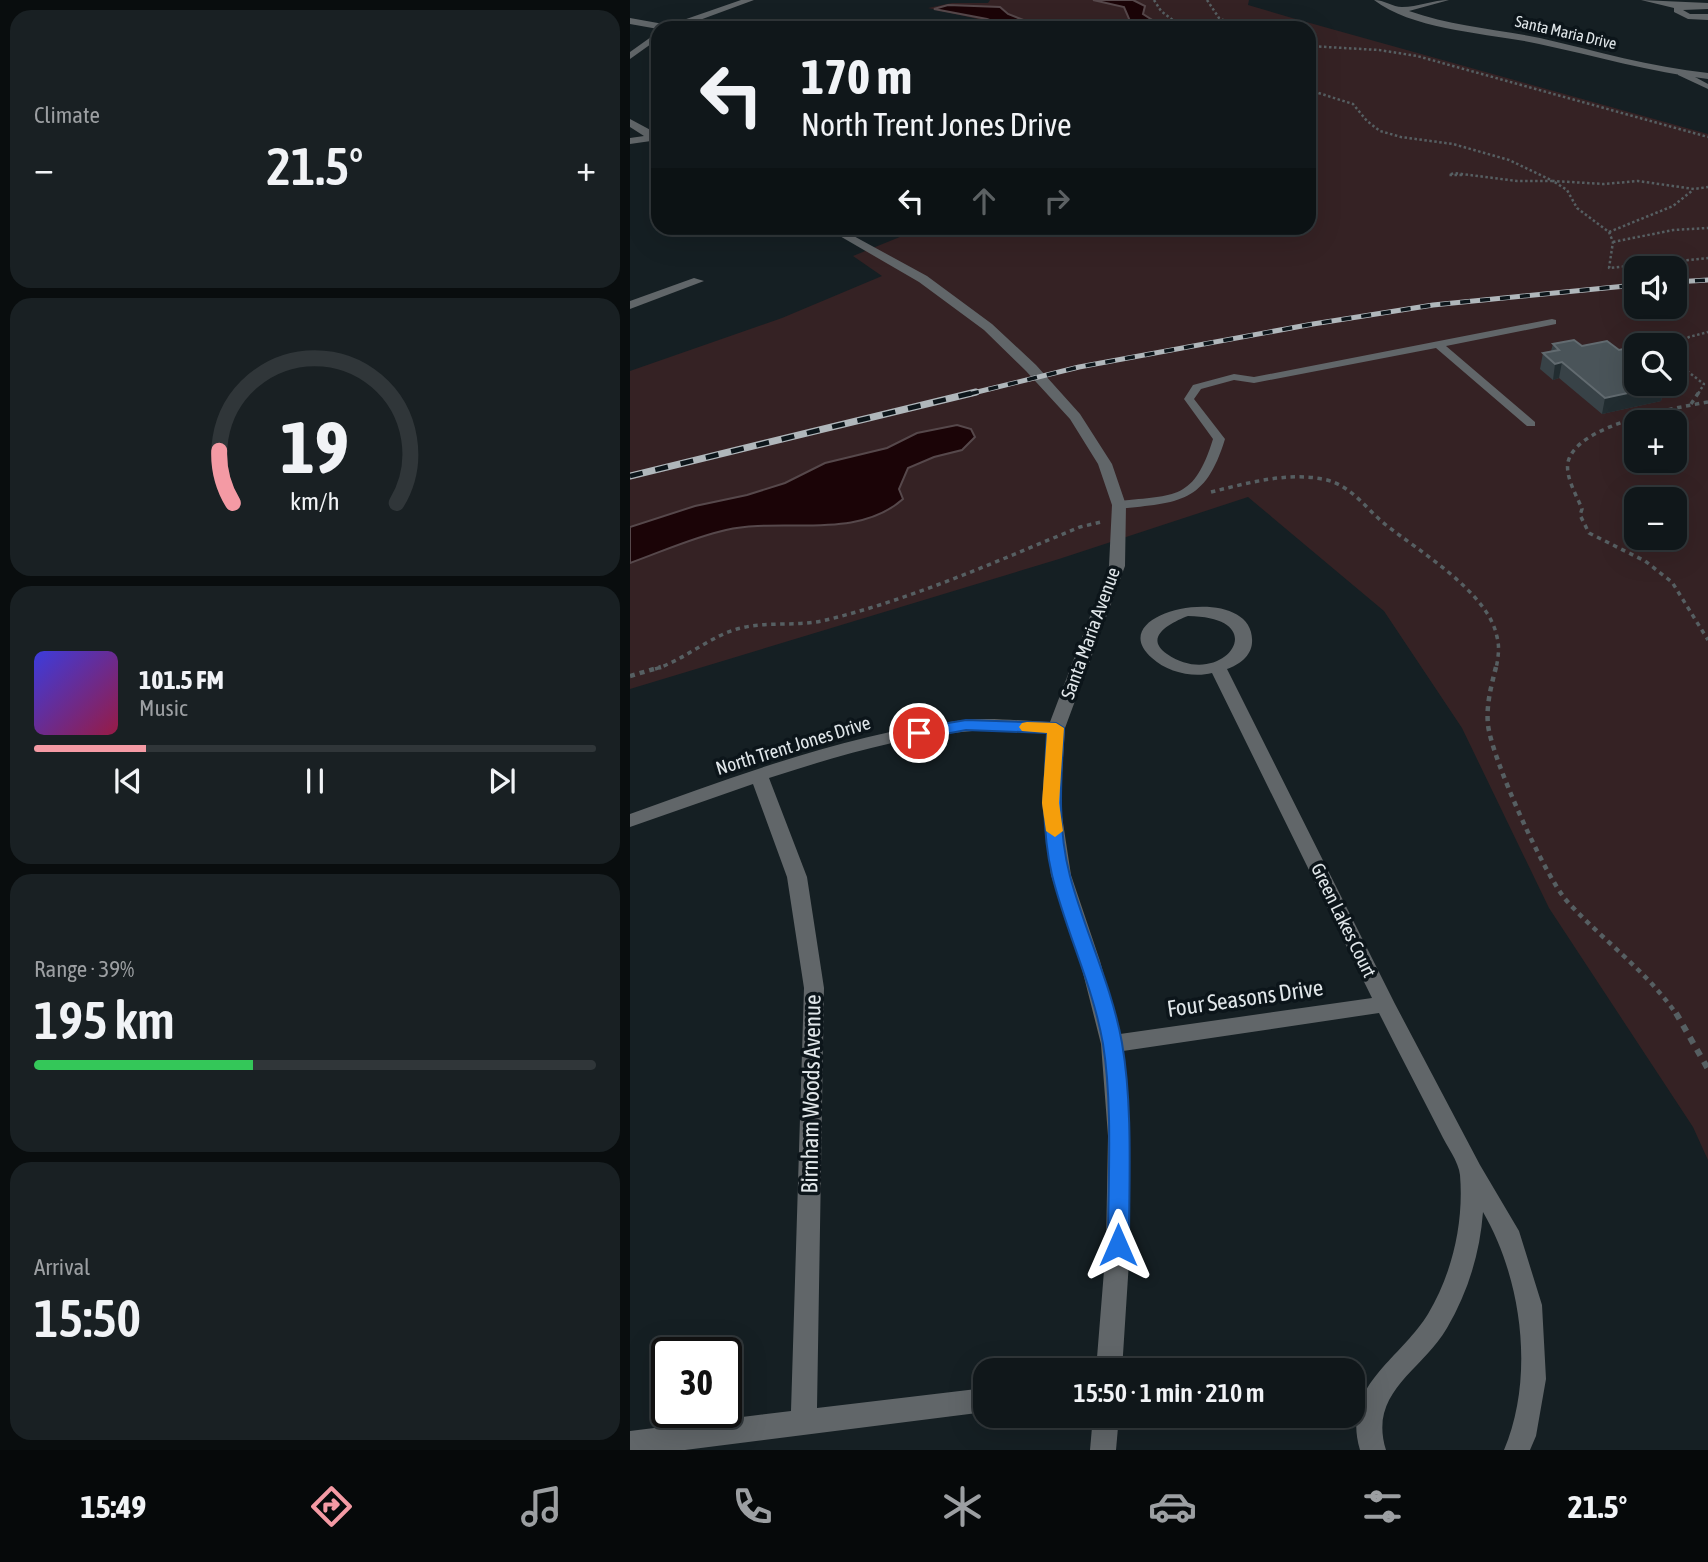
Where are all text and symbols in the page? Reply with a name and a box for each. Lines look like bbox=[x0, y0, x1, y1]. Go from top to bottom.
street label: Santa Maria Drive bbox=[1514, 12, 1618, 52]
text: 170 m bbox=[801, 48, 912, 104]
icon: left bbox=[686, 49, 777, 140]
text: Climate bbox=[34, 102, 100, 128]
text: North Trent Jones Drive bbox=[801, 106, 1072, 143]
text: 21.5° bbox=[267, 136, 363, 196]
text: − bbox=[34, 146, 54, 189]
text: + bbox=[576, 146, 596, 189]
icon: left bbox=[892, 182, 930, 220]
icon: ahead bbox=[965, 182, 1003, 220]
icon: right bbox=[1038, 182, 1076, 220]
map controls bbox=[1624, 256, 1687, 550]
button: sound bbox=[1624, 256, 1687, 319]
button: search bbox=[1624, 333, 1687, 396]
text: 19 bbox=[281, 405, 349, 488]
button: + bbox=[1624, 410, 1687, 473]
text: km/h bbox=[290, 487, 340, 515]
button: − bbox=[1624, 487, 1687, 550]
street label: Santa Maria Avenue bbox=[1056, 564, 1124, 702]
text: 101.5 FM bbox=[139, 665, 224, 695]
text: Music bbox=[139, 695, 187, 721]
pin bbox=[889, 703, 949, 763]
street label: North Trent Jones Drive bbox=[713, 711, 873, 779]
icon: arrive bbox=[900, 714, 938, 752]
icon: previous bbox=[109, 762, 147, 800]
icon: pause bbox=[296, 762, 334, 800]
icon: next bbox=[483, 762, 521, 800]
street label: Green Lakes Court bbox=[1307, 859, 1381, 981]
text: Range · 39% bbox=[34, 956, 134, 982]
street label: Four Seasons Drive bbox=[1165, 974, 1325, 1022]
text: 195 km bbox=[34, 990, 175, 1050]
street label: Birnham Woods Avenue bbox=[796, 994, 826, 1194]
position arrow bbox=[1081, 1208, 1155, 1282]
text: Arrival bbox=[34, 1254, 90, 1280]
text: 15:50 bbox=[34, 1288, 141, 1348]
speed limit sign: 30 bbox=[651, 1337, 742, 1428]
text: 15:50 · 1 min · 210 m bbox=[1074, 1378, 1264, 1408]
icon: directions bbox=[307, 1482, 356, 1531]
icon: music bbox=[517, 1482, 566, 1531]
icon: phone bbox=[728, 1482, 777, 1531]
icon: climate bbox=[938, 1482, 987, 1531]
icon: car bbox=[1148, 1482, 1197, 1531]
icon: filters bbox=[1358, 1482, 1407, 1531]
text: 15:49 bbox=[81, 1488, 146, 1525]
text: 21.5° bbox=[1568, 1488, 1627, 1525]

